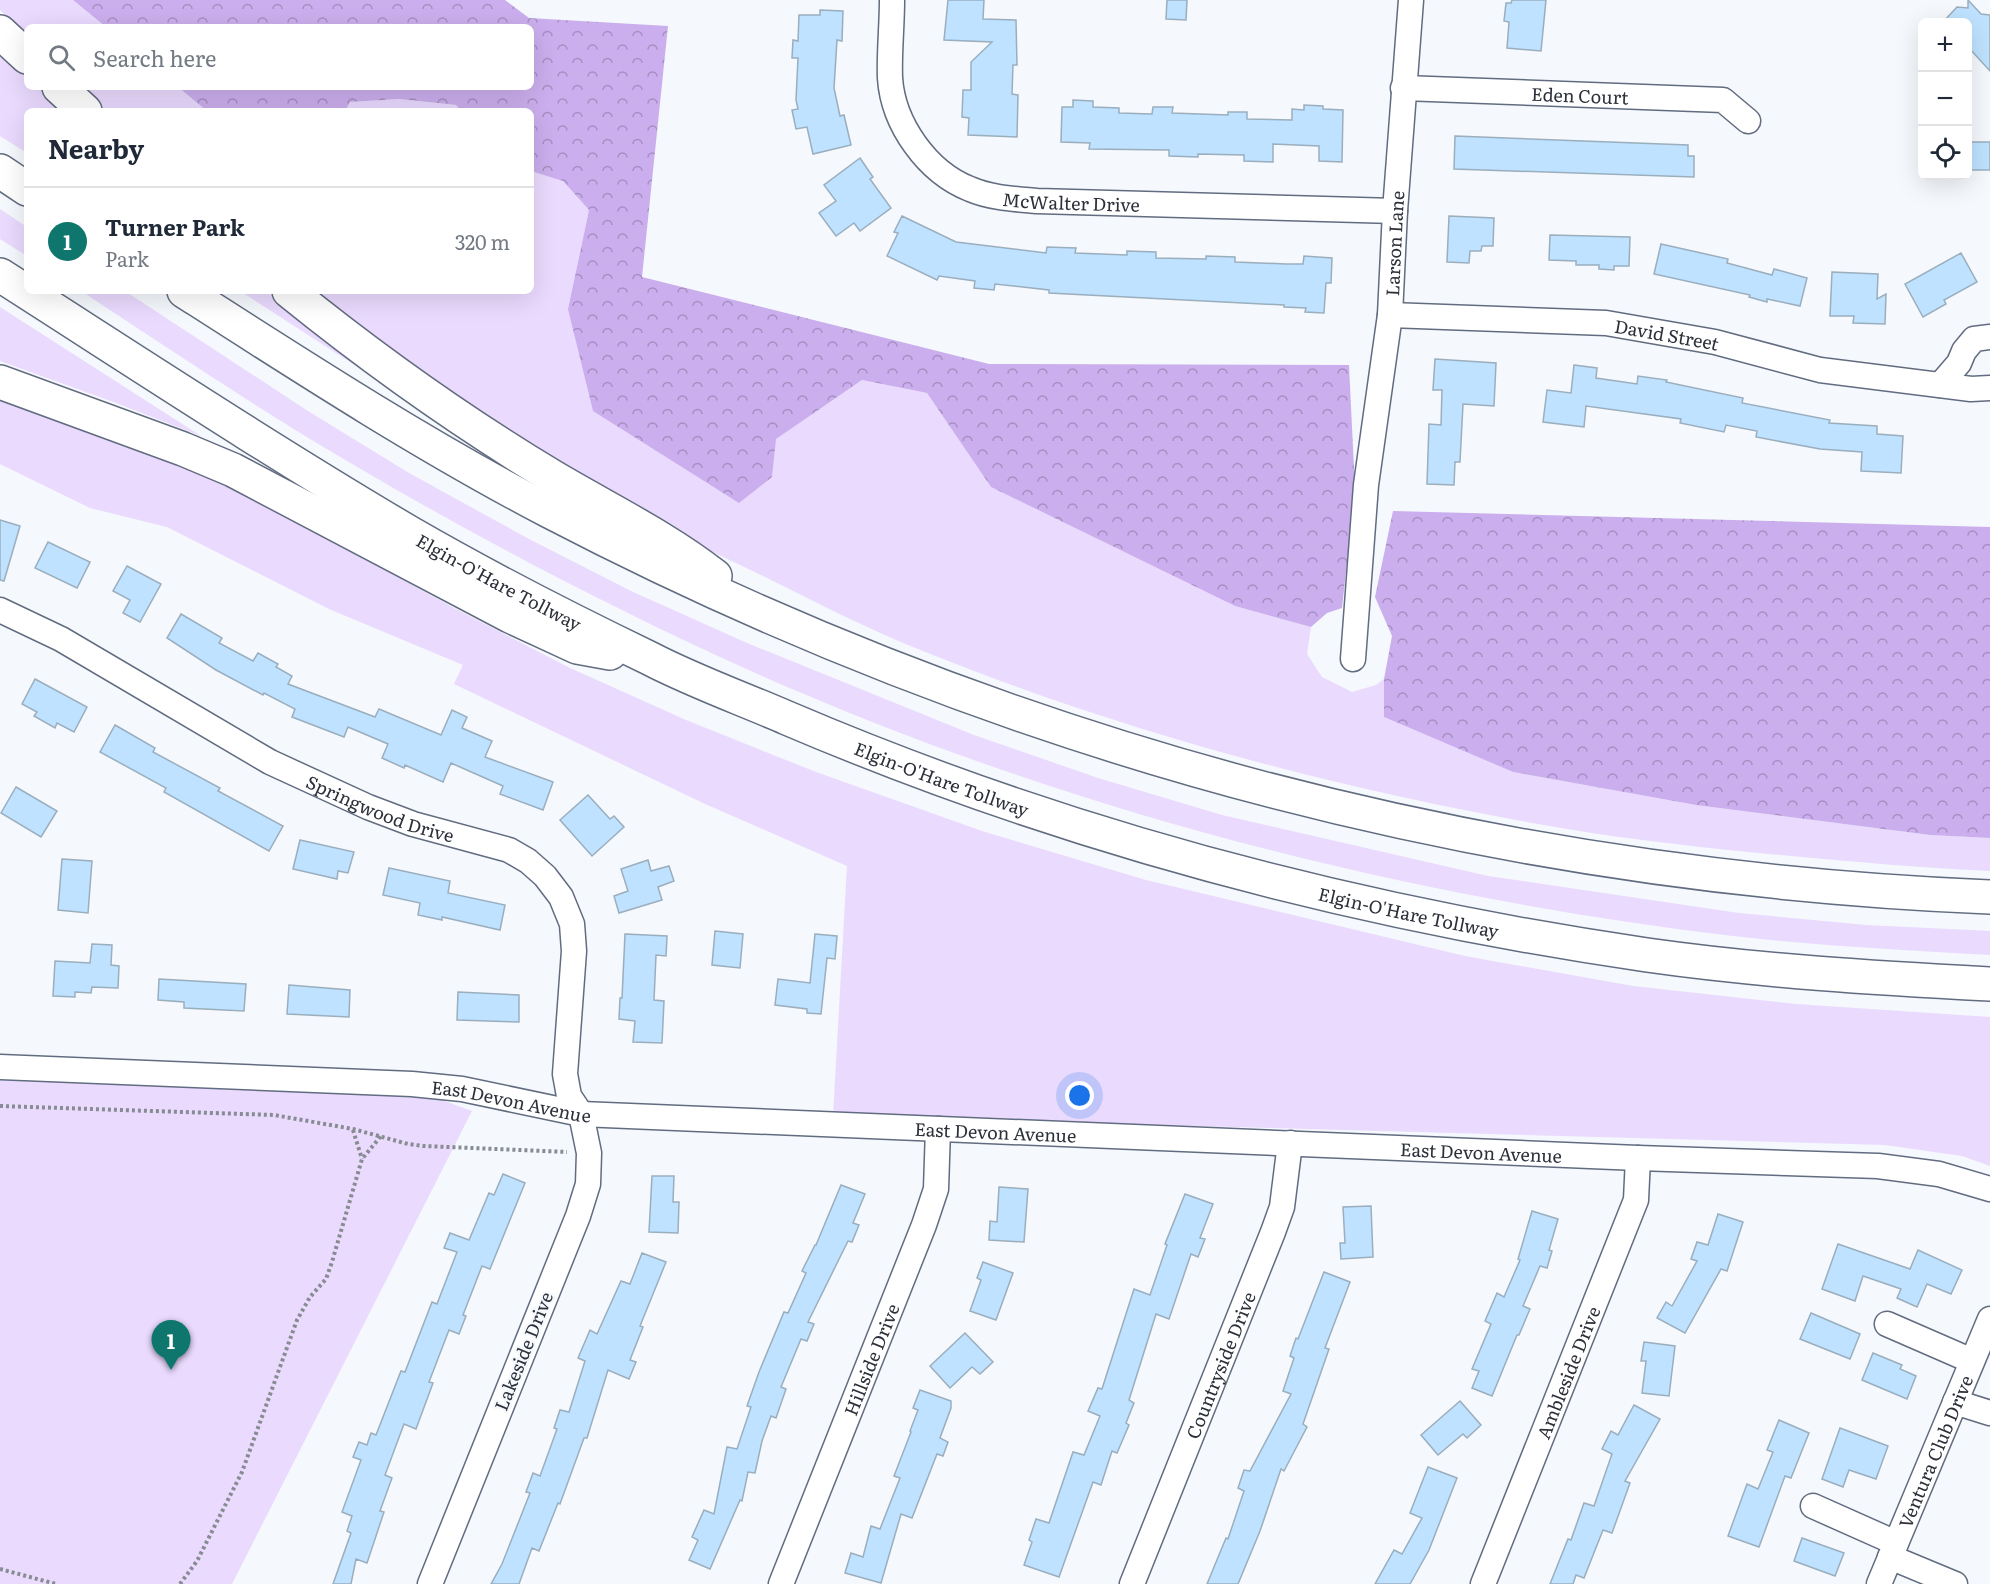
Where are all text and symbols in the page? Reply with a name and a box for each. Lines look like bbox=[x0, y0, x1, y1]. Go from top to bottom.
map controls bbox=[1918, 18, 1972, 180]
button: + bbox=[1918, 18, 1972, 72]
search box bbox=[24, 24, 534, 90]
icon: search bbox=[45, 41, 78, 74]
text: Search here bbox=[93, 41, 216, 74]
button: − bbox=[1918, 72, 1972, 126]
street label: Eden Court bbox=[1531, 79, 1630, 110]
button: locate bbox=[1918, 126, 1972, 180]
text: Nearby bbox=[48, 128, 144, 167]
street label: McWalter Drive bbox=[1001, 184, 1140, 217]
street label: Larson Lane bbox=[1377, 189, 1410, 297]
text: Turner Park bbox=[105, 210, 245, 243]
text: 1 bbox=[63, 226, 72, 256]
text: 320 m bbox=[455, 226, 510, 256]
text: Park bbox=[105, 243, 149, 273]
street label: David Street bbox=[1613, 311, 1723, 356]
street label: Elgin-O'Hare Tollway bbox=[412, 526, 587, 637]
street label: Elgin-O'Hare Tollway bbox=[851, 734, 1033, 822]
street label: Springwood Drive bbox=[302, 767, 457, 848]
street label: Elgin-O'Hare Tollway bbox=[1316, 879, 1502, 944]
street label: East Devon Avenue bbox=[430, 1073, 591, 1128]
your location bbox=[1065, 1081, 1094, 1110]
street label: East Devon Avenue bbox=[914, 1114, 1077, 1148]
street label: East Devon Avenue bbox=[1399, 1135, 1563, 1168]
street label: Lakeside Drive bbox=[487, 1287, 559, 1415]
street label: Countryside Drive bbox=[1178, 1287, 1261, 1443]
street label: Hillside Drive bbox=[836, 1299, 905, 1419]
street label: Ambleside Drive bbox=[1529, 1302, 1606, 1443]
pin: 1 bbox=[152, 1320, 190, 1370]
street label: Ventura Club Drive bbox=[1891, 1371, 1979, 1532]

